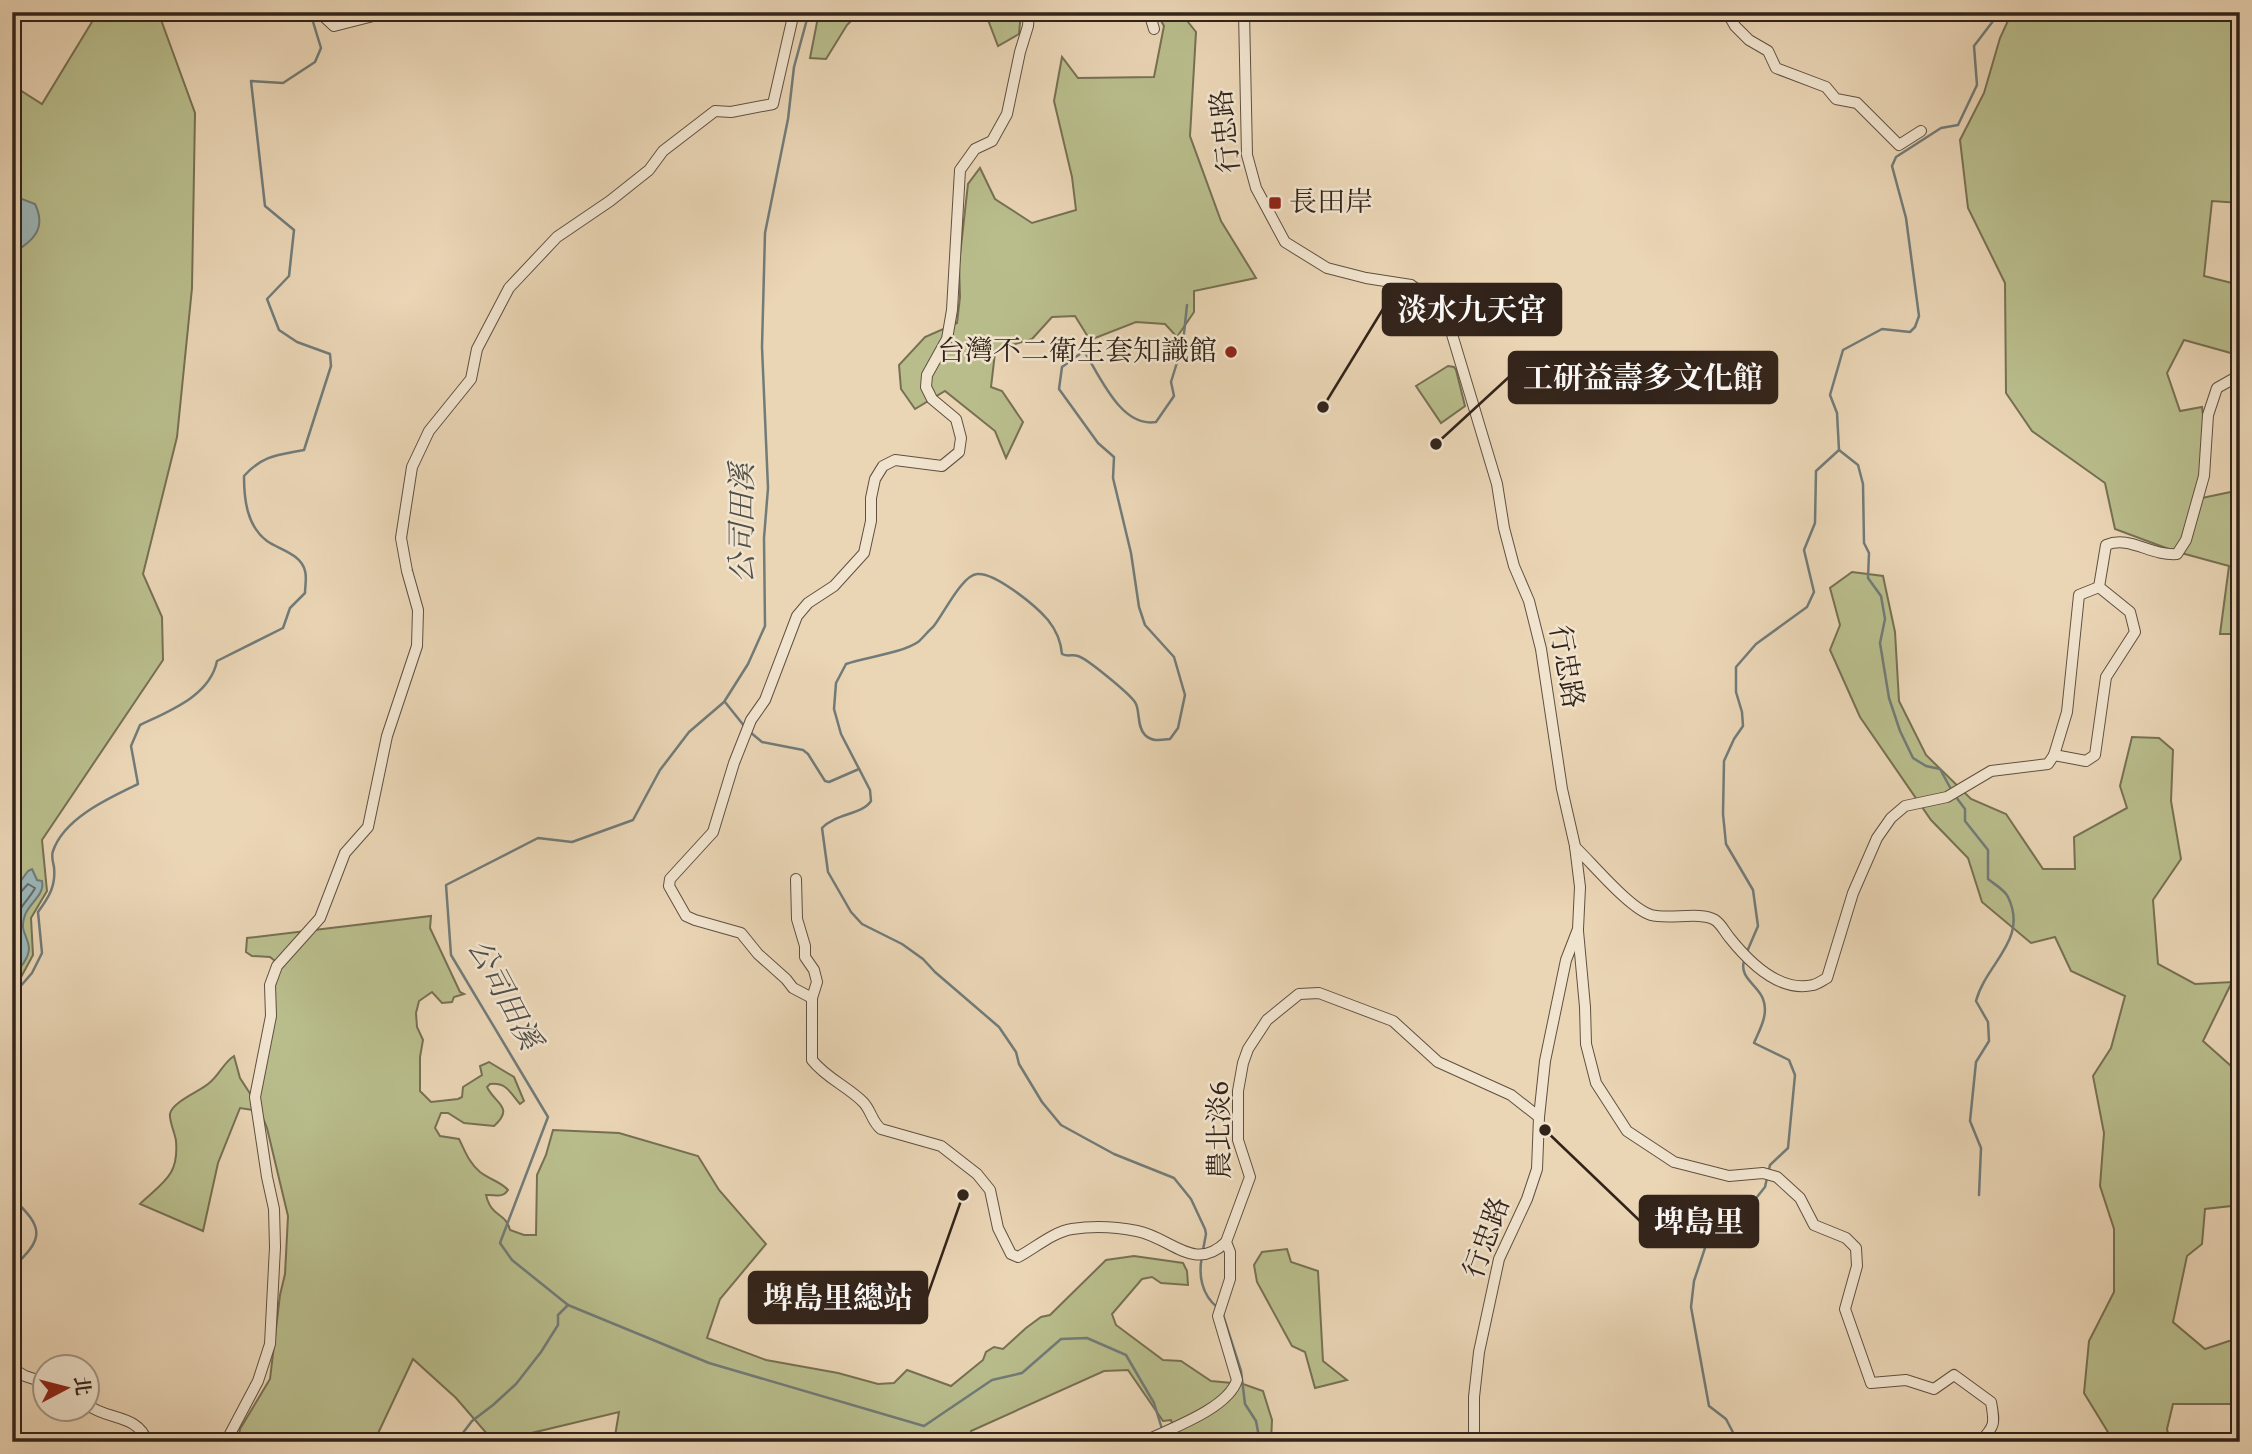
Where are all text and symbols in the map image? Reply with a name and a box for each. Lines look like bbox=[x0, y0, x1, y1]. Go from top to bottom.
street label: 行忠路 bbox=[1203, 87, 1251, 175]
place label: 長田岸 bbox=[1289, 184, 1373, 223]
marker: 長田岸 bbox=[1267, 195, 1283, 211]
callout: 淡水九天宮 bbox=[1383, 284, 1561, 335]
text: 淡水九天宮 bbox=[1397, 291, 1547, 333]
place label: 台灣不二衛生套知識館 bbox=[937, 333, 1217, 372]
marker: 台灣不二衛生套知識館 bbox=[1223, 344, 1239, 360]
callout: 工研益壽多文化館 bbox=[1509, 352, 1777, 403]
text: 工研益壽多文化館 bbox=[1523, 359, 1763, 401]
water label: 公司田溪 bbox=[723, 460, 765, 583]
street label: 行忠路 bbox=[1539, 622, 1591, 712]
water label: 公司田溪 bbox=[456, 932, 551, 1060]
street label: 農北淡6 bbox=[1201, 1081, 1241, 1179]
street label: 行忠路 bbox=[1455, 1192, 1521, 1284]
callout: 埤島里 bbox=[1640, 1196, 1758, 1247]
text: 埤島里 bbox=[1654, 1203, 1744, 1245]
callout: 埤島里總站 bbox=[749, 1272, 927, 1323]
text: 埤島里總站 bbox=[763, 1279, 913, 1321]
north arrow bbox=[32, 1352, 102, 1422]
text: 北 bbox=[67, 1375, 95, 1397]

